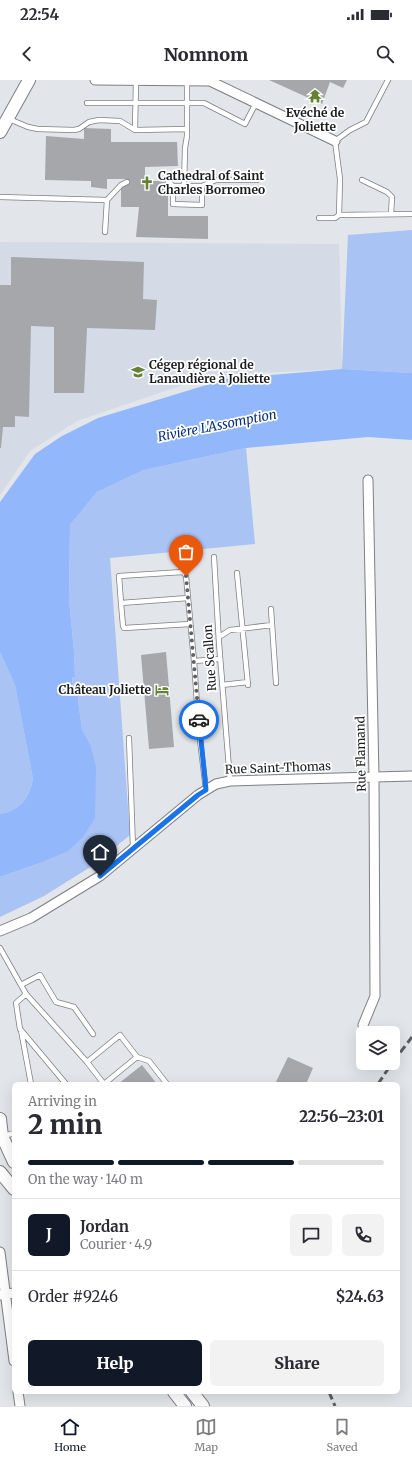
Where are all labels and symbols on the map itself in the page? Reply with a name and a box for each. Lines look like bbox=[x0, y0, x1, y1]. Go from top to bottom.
temple icon: Evéché de Joliette bbox=[307, 88, 323, 104]
place label: Evéché de Joliette bbox=[286, 105, 345, 134]
place label: Cathedral of Saint Charles Borromeo bbox=[158, 168, 265, 197]
church icon: Cathedral of Saint Charles Borromeo bbox=[139, 175, 155, 191]
place label: Cégep régional de Lanaudière à Joliette bbox=[149, 357, 271, 386]
school or university icon: Cégep régional de Lanaudière à Joliette bbox=[130, 364, 146, 380]
water label: Rivière L'Assomption bbox=[156, 406, 278, 445]
pin bbox=[169, 535, 203, 576]
street label: Rue Scallon bbox=[200, 624, 219, 692]
place label: Château Joliette bbox=[59, 682, 151, 697]
hotel icon: Château Joliette bbox=[154, 682, 170, 698]
courier bbox=[179, 700, 219, 740]
street label: Rue Flamand bbox=[352, 716, 369, 792]
street label: Rue Saint-Thomas bbox=[225, 758, 331, 777]
pin bbox=[83, 835, 117, 876]

